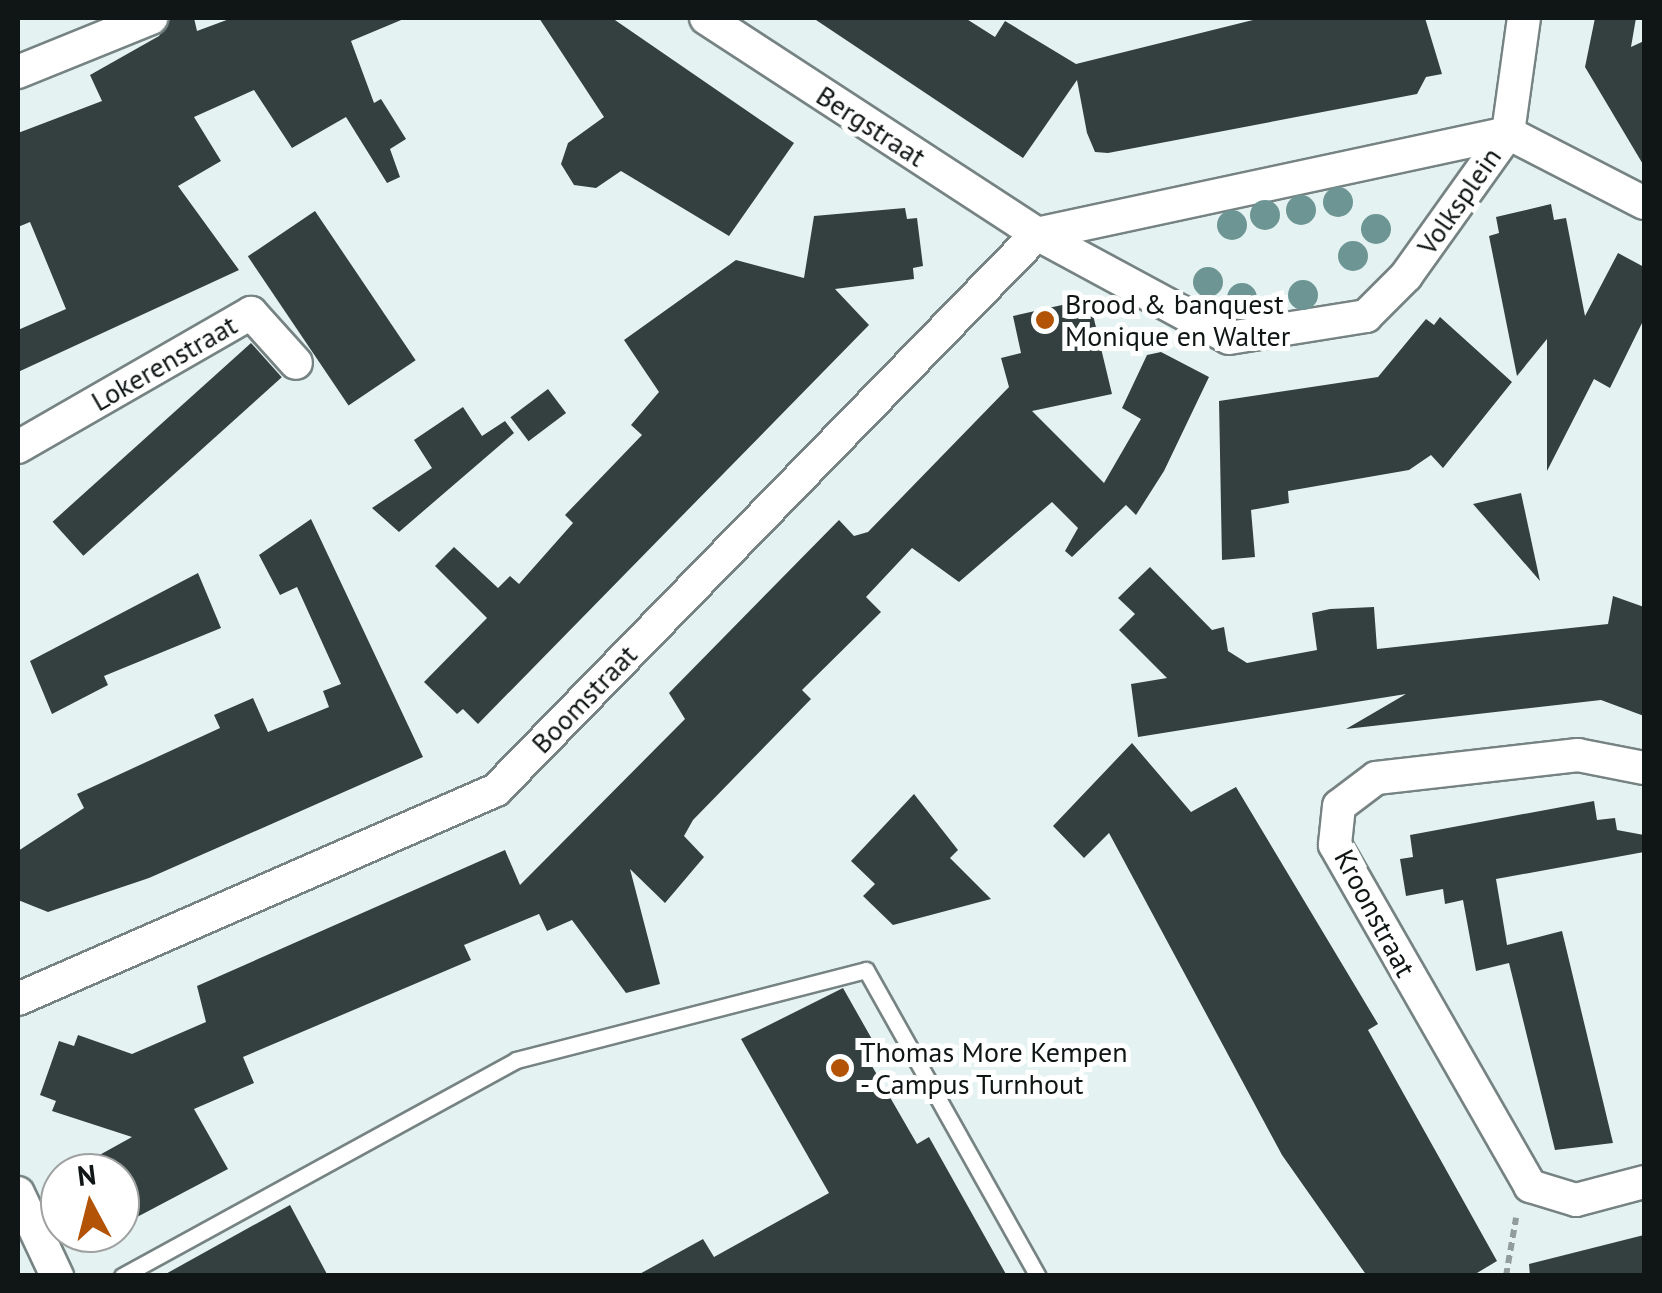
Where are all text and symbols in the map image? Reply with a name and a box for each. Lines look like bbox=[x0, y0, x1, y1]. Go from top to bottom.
street label: Bergstraat bbox=[810, 78, 932, 174]
street label: Volksplein bbox=[1410, 141, 1508, 261]
place label: Brood & banquest Monique en Walter bbox=[1065, 287, 1291, 353]
street label: Lokerenstraat bbox=[85, 308, 243, 418]
marker: Brood & banquest Monique en Walter bbox=[1034, 309, 1056, 331]
street label: Boomstraat bbox=[524, 638, 644, 760]
street label: Kroonstraat bbox=[1327, 844, 1423, 982]
place label: Thomas More Kempen - Campus Turnhout bbox=[860, 1035, 1128, 1101]
marker: Thomas More Kempen - Campus Turnhout bbox=[829, 1057, 851, 1079]
north arrow bbox=[40, 1153, 140, 1253]
text: N bbox=[75, 1155, 98, 1194]

